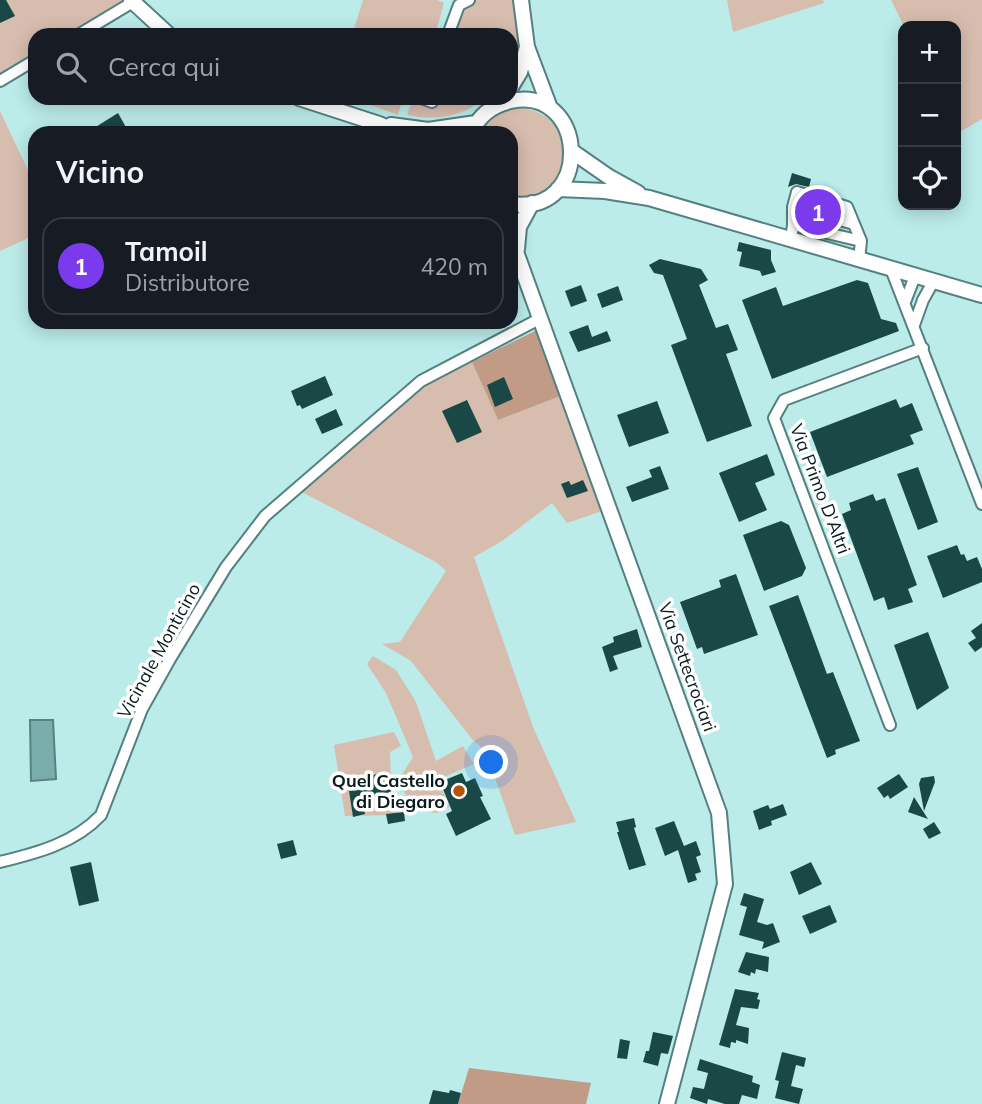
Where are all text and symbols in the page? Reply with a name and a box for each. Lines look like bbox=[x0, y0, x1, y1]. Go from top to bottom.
map controls bbox=[898, 21, 961, 210]
button: + bbox=[898, 21, 961, 84]
search box bbox=[28, 28, 518, 105]
icon: search bbox=[52, 48, 90, 86]
text: Cerca qui bbox=[108, 50, 220, 83]
button: − bbox=[898, 84, 961, 147]
button: locate bbox=[898, 147, 961, 210]
text: Vicino bbox=[56, 153, 144, 191]
pin: 1 bbox=[795, 186, 841, 238]
text: Tamoil bbox=[125, 235, 208, 268]
text: 1 bbox=[74, 252, 88, 281]
text: 420 m bbox=[420, 252, 488, 281]
text: Distributore bbox=[125, 268, 250, 297]
street label: Via Primo D'Altri bbox=[785, 420, 856, 557]
street label: Vicinale Monticino bbox=[112, 579, 205, 722]
street label: Via Settecrociari bbox=[653, 599, 722, 735]
your location bbox=[474, 745, 508, 779]
place label: Quel Castello di Diegaro bbox=[332, 769, 445, 813]
marker: Quel Castello di Diegaro bbox=[451, 783, 467, 799]

